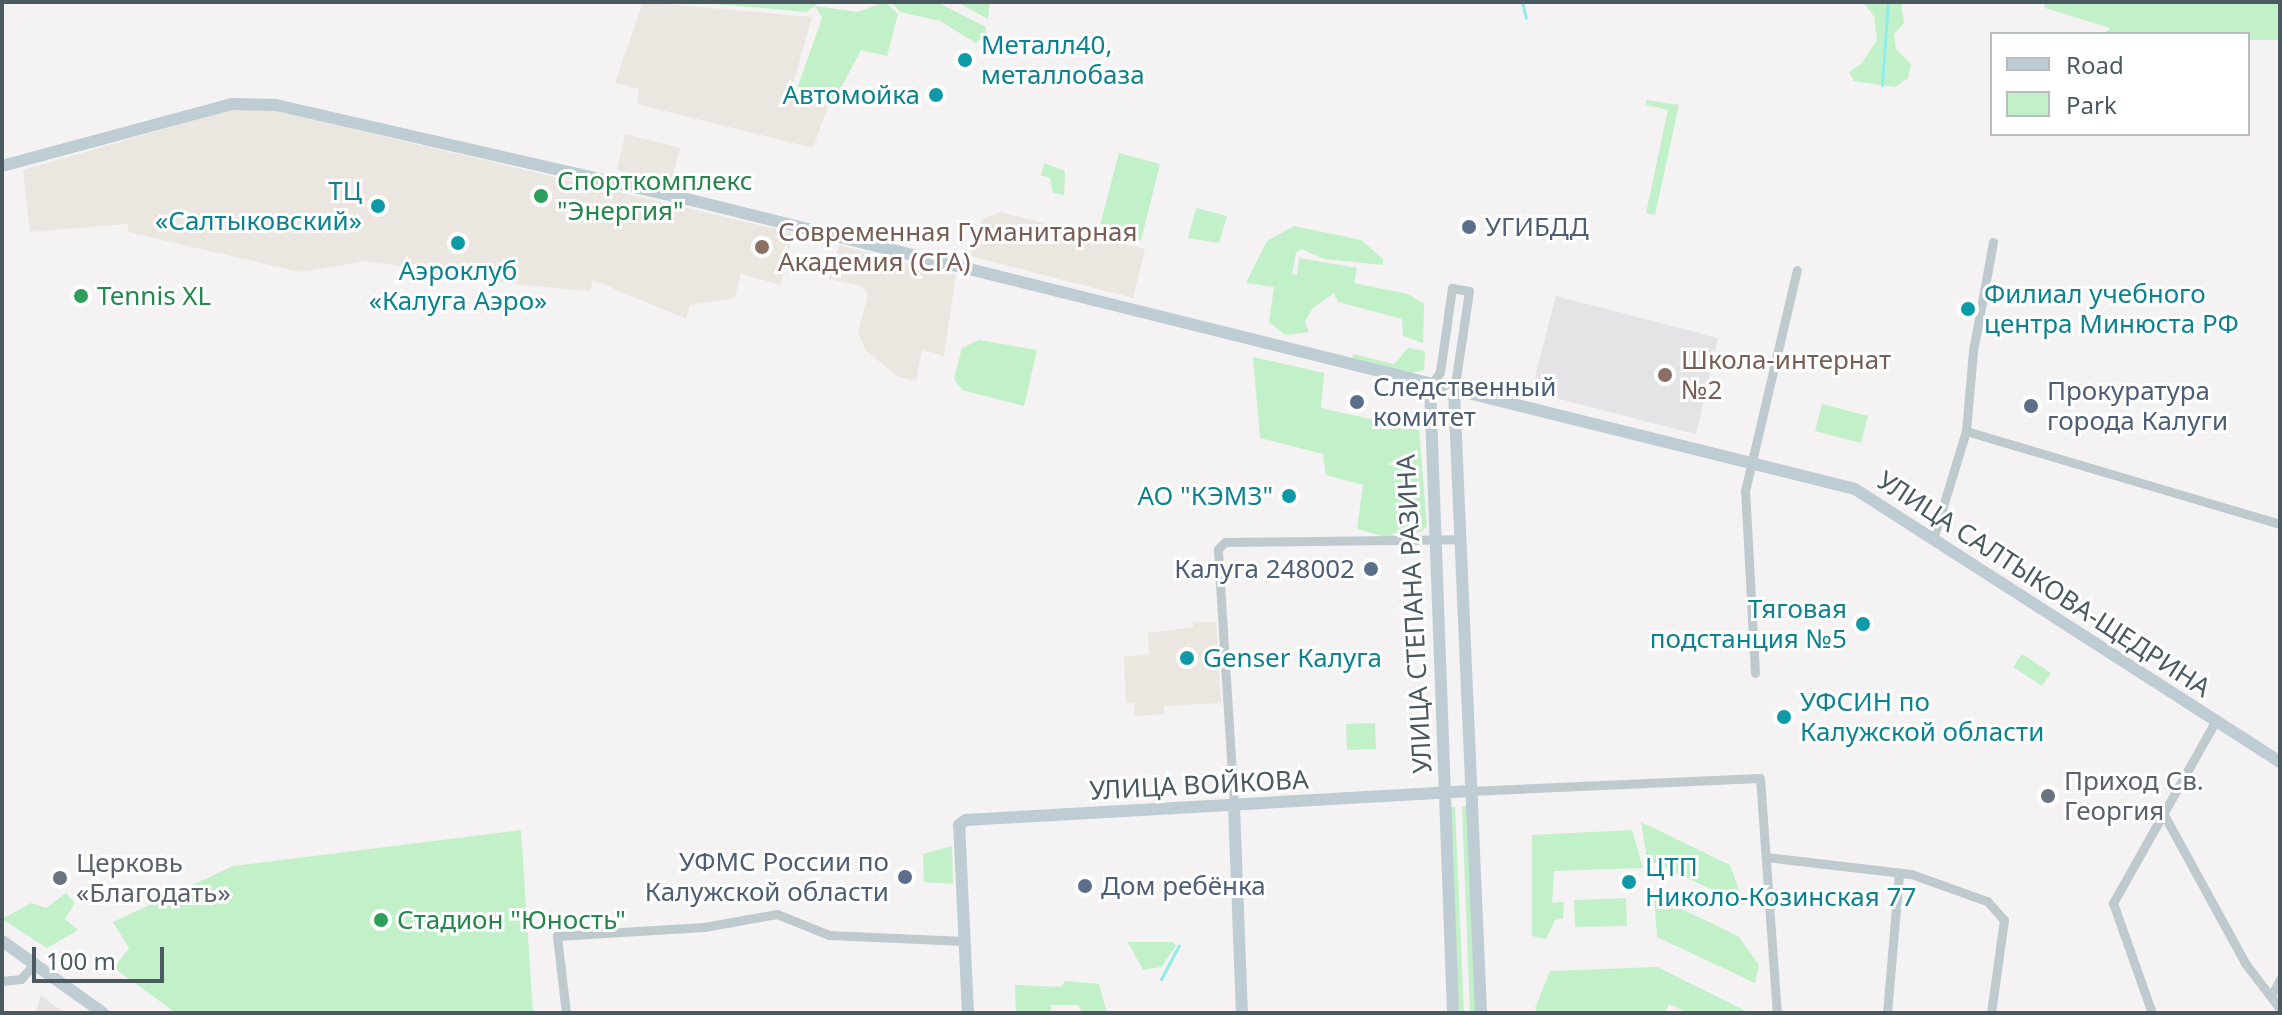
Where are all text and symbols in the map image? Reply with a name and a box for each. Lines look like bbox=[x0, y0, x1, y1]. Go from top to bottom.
place label: Металл40, металлобаза bbox=[981, 29, 1145, 90]
legend bbox=[1990, 32, 2250, 136]
text: Road bbox=[2066, 48, 2124, 81]
marker: Металл40, металлобаза bbox=[956, 51, 974, 69]
place label: Автомойка bbox=[782, 79, 920, 111]
marker: Автомойка bbox=[927, 86, 945, 104]
text: Park bbox=[2066, 88, 2117, 121]
place label: Спорткомплекс "Энергия" bbox=[557, 165, 753, 226]
place label: ТЦ «Салтыковский» bbox=[155, 175, 362, 236]
marker: Спорткомплекс "Энергия" bbox=[532, 187, 550, 205]
marker: ТЦ «Салтыковский» bbox=[369, 197, 387, 215]
place label: УГИБДД bbox=[1485, 211, 1589, 243]
place label: Современная Гуманитарная Академия (СГА) bbox=[778, 216, 1138, 278]
marker: УГИБДД bbox=[1460, 218, 1478, 236]
marker: Аэроклуб «Калуга Аэро» bbox=[449, 234, 467, 252]
marker: Современная Гуманитарная Академия (СГА) bbox=[753, 238, 771, 256]
place label: Аэроклуб «Калуга Аэро» bbox=[369, 255, 547, 316]
place label: Филиал учебного центра Минюста РФ bbox=[1984, 278, 2239, 340]
place label: Tennis XL bbox=[97, 280, 211, 312]
marker: Tennis XL bbox=[72, 287, 90, 305]
marker: Филиал учебного центра Минюста РФ bbox=[1959, 300, 1977, 318]
place label: Школа-интернат №2 bbox=[1681, 344, 1891, 406]
marker: Школа-интернат №2 bbox=[1656, 366, 1674, 384]
place label: Следственный комитет bbox=[1373, 371, 1556, 432]
place label: Прокуратура города Калуги bbox=[2047, 375, 2228, 436]
marker: Следственный комитет bbox=[1348, 393, 1366, 411]
marker: Прокуратура города Калуги bbox=[2022, 397, 2040, 415]
street label: УЛИЦА СТЕПАНА РАЗИНА bbox=[1390, 454, 1438, 774]
street label: УЛИЦА САЛТЫКОВА-ЩЕДРИНА bbox=[1872, 465, 2216, 703]
place label: АО "КЭМЗ" bbox=[1138, 480, 1273, 512]
marker: АО "КЭМЗ" bbox=[1280, 487, 1298, 505]
place label: Калуга 248002 bbox=[1174, 553, 1355, 585]
marker: Калуга 248002 bbox=[1362, 560, 1380, 578]
place label: Тяговая подстанция №5 bbox=[1650, 593, 1847, 654]
marker: Тяговая подстанция №5 bbox=[1854, 615, 1872, 633]
place label: Genser Калуга bbox=[1203, 642, 1382, 674]
marker: Genser Калуга bbox=[1178, 649, 1196, 667]
place label: УФСИН по Калужской области bbox=[1800, 686, 2044, 748]
marker: УФСИН по Калужской области bbox=[1775, 708, 1793, 726]
street label: УЛИЦА ВОЙКОВА bbox=[1089, 764, 1309, 806]
place label: Приход Св. Георгия bbox=[2064, 765, 2204, 826]
marker: Приход Св. Георгия bbox=[2039, 787, 2057, 805]
place label: УФМС России по Калужской области bbox=[645, 846, 889, 908]
place label: Церковь «Благодать» bbox=[76, 847, 231, 908]
place label: ЦТП Николо-Козинская 77 bbox=[1645, 851, 1916, 912]
marker: УФМС России по Калужской области bbox=[896, 868, 914, 886]
marker: Церковь «Благодать» bbox=[51, 869, 69, 887]
place label: Дом ребёнка bbox=[1101, 870, 1266, 902]
marker: ЦТП Николо-Козинская 77 bbox=[1620, 873, 1638, 891]
marker: Дом ребёнка bbox=[1076, 877, 1094, 895]
place label: Стадион "Юность" bbox=[397, 904, 626, 936]
marker: Стадион "Юность" bbox=[372, 911, 390, 929]
scale bar bbox=[36, 931, 168, 981]
text: 100 m bbox=[46, 944, 116, 977]

